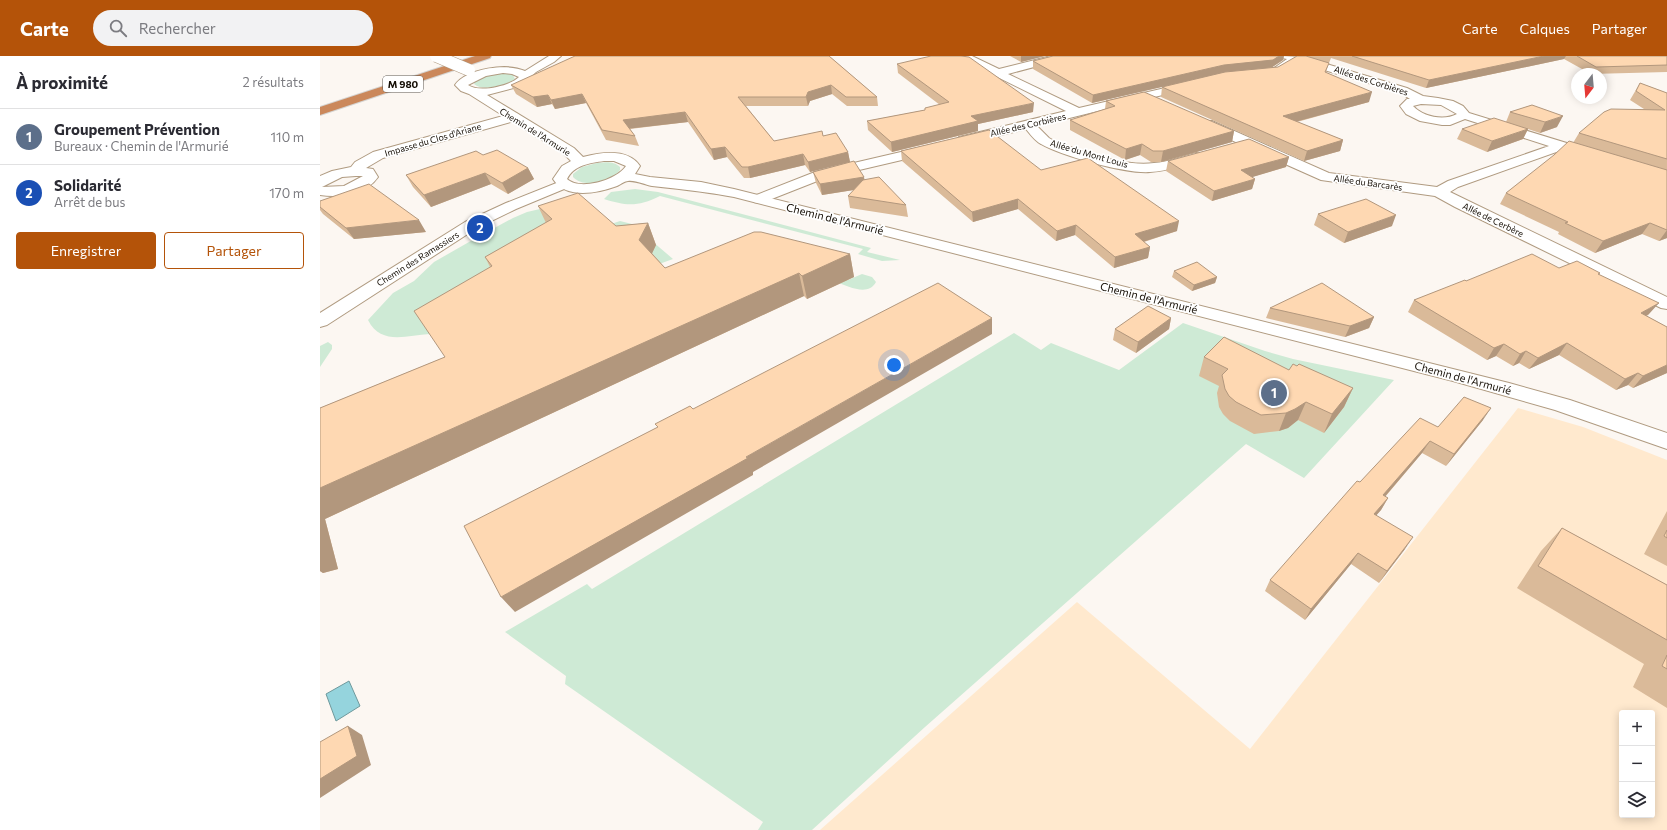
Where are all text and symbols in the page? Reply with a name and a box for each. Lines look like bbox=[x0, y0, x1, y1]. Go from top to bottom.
search box bbox=[93, 10, 373, 46]
text: Carte bbox=[20, 17, 69, 40]
icon: search bbox=[107, 17, 129, 39]
text: Rechercher bbox=[139, 19, 216, 37]
text: Carte bbox=[1462, 20, 1498, 37]
text: Calques bbox=[1520, 20, 1570, 37]
text: Partager bbox=[1592, 20, 1647, 37]
street label: Allée des Corbières bbox=[1333, 63, 1410, 98]
north arrow bbox=[1571, 68, 1607, 104]
text: À proximité bbox=[16, 72, 108, 93]
text: 2 résultats bbox=[243, 74, 304, 90]
road number: M 980 bbox=[383, 76, 423, 92]
street label: Chemin de l'Armurie bbox=[498, 105, 573, 158]
street label: Allée des Corbières bbox=[989, 110, 1067, 139]
text: Groupement Prévention bbox=[54, 120, 220, 138]
street label: Impasse du Clos d'Ariane bbox=[383, 120, 483, 159]
text: 1 bbox=[26, 129, 32, 145]
text: 110 m bbox=[271, 129, 304, 145]
street label: Allée du Mont Louis bbox=[1049, 137, 1129, 170]
text: Bureaux · Chemin de l'Armurié bbox=[54, 138, 229, 154]
street label: Allée du Barcarès bbox=[1333, 172, 1403, 193]
text: Solidarité bbox=[54, 176, 121, 194]
text: 2 bbox=[25, 185, 33, 201]
text: 170 m bbox=[269, 185, 304, 201]
text: Arrêt de bus bbox=[54, 194, 125, 210]
street label: Chemin de l'Armurié bbox=[785, 200, 885, 237]
street label: Allée de Cerbère bbox=[1461, 200, 1526, 239]
pin: 2 bbox=[467, 213, 493, 243]
street label: Chemin des Ramassiers bbox=[375, 229, 461, 288]
button: Enregistrer bbox=[16, 232, 156, 269]
button: Partager bbox=[164, 232, 304, 269]
street label: Chemin de l'Armurié bbox=[1099, 279, 1199, 316]
your location bbox=[884, 355, 904, 375]
street label: Chemin de l'Armurié bbox=[1413, 358, 1513, 397]
pin: 1 bbox=[1261, 378, 1287, 408]
map controls bbox=[1619, 710, 1655, 818]
button: + bbox=[1619, 710, 1655, 746]
button: − bbox=[1619, 746, 1655, 782]
button: layers bbox=[1619, 782, 1655, 818]

